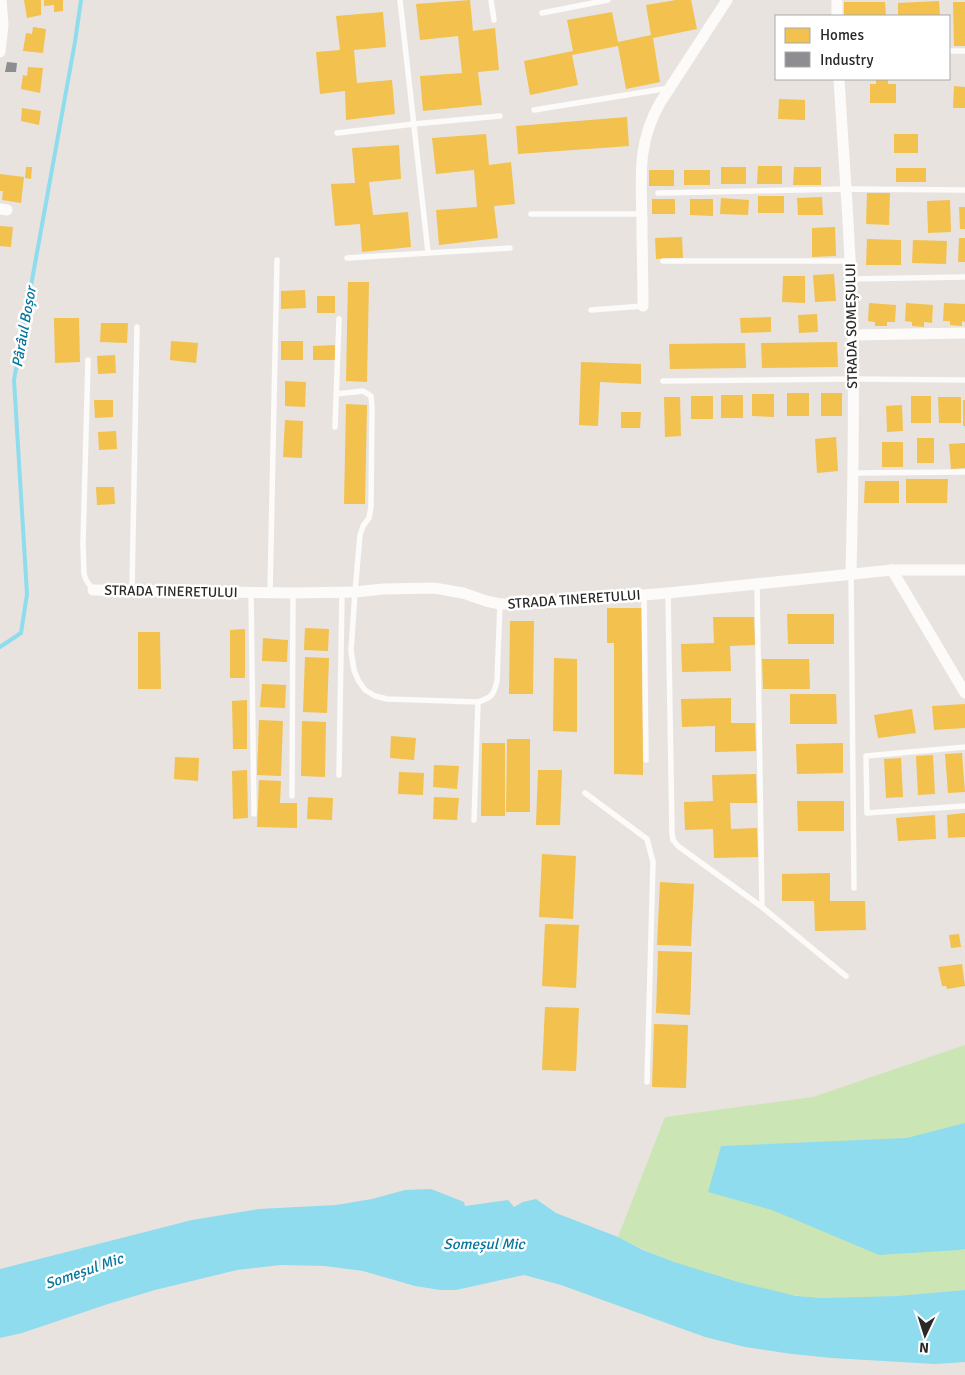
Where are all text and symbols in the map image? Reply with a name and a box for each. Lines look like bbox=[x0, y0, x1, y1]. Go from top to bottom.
legend bbox=[775, 15, 950, 80]
text: Homes bbox=[820, 26, 864, 44]
text: Industry bbox=[820, 51, 873, 69]
street label: STRADA SOMEȘULUI bbox=[842, 263, 861, 389]
water label: Pârâul Boșor bbox=[8, 283, 40, 369]
street label: STRADA TINERETULUI bbox=[104, 582, 238, 601]
street label: STRADA TINERETULUI bbox=[507, 586, 641, 613]
water label: Someșul Mic bbox=[443, 1235, 526, 1253]
water label: Someșul Mic bbox=[43, 1249, 126, 1293]
north arrow bbox=[900, 1310, 950, 1360]
text: N bbox=[919, 1339, 930, 1356]

